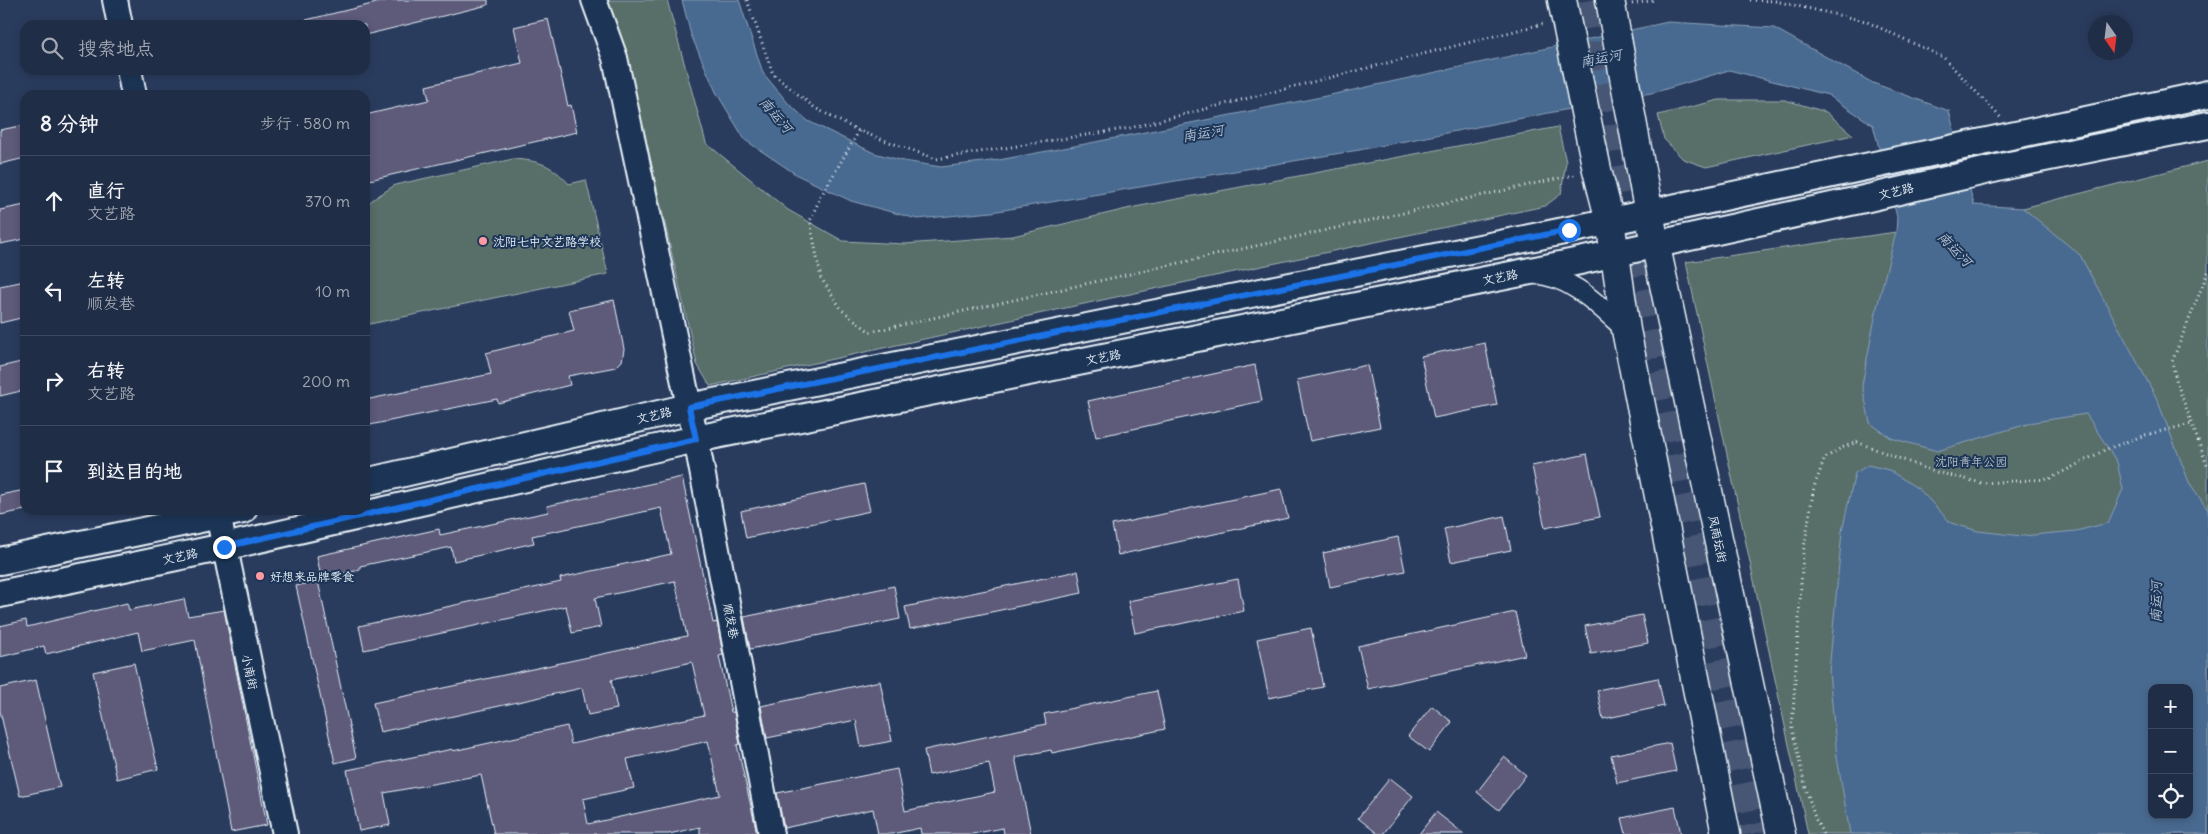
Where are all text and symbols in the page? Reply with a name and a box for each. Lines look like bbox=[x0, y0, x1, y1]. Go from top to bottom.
north arrow bbox=[2088, 15, 2133, 60]
search box bbox=[20, 20, 370, 75]
icon: search bbox=[38, 34, 66, 62]
text: 搜索地点 bbox=[78, 36, 154, 60]
water label: 南运河 bbox=[1579, 45, 1625, 71]
water label: 南运河 bbox=[755, 93, 798, 138]
text: 8 分钟 bbox=[40, 110, 99, 137]
text: 步行 · 580 m bbox=[260, 113, 350, 133]
water label: 南运河 bbox=[1181, 120, 1227, 146]
text: 直行 bbox=[87, 178, 125, 202]
street label: 文艺路 bbox=[1877, 180, 1915, 202]
icon: ahead bbox=[40, 187, 68, 215]
text: 370 m bbox=[305, 191, 350, 211]
text: 文艺路 bbox=[87, 203, 135, 223]
route start bbox=[1558, 219, 1581, 242]
water label: 南运河 bbox=[1934, 228, 1977, 272]
place label: 沈阳七中文艺路学校 bbox=[493, 234, 601, 249]
marker: 沈阳七中文艺路学校 bbox=[477, 235, 489, 247]
street label: 文艺路 bbox=[1481, 266, 1519, 288]
text: 左转 bbox=[87, 268, 125, 292]
icon: left bbox=[40, 277, 68, 305]
text: 10 m bbox=[315, 281, 350, 301]
text: 顺发巷 bbox=[87, 293, 135, 313]
street label: 文艺路 bbox=[1084, 346, 1122, 368]
text: 右转 bbox=[87, 358, 125, 382]
icon: right bbox=[40, 367, 68, 395]
text: 200 m bbox=[302, 371, 350, 391]
text: 文艺路 bbox=[87, 383, 135, 403]
street label: 文艺路 bbox=[635, 404, 673, 426]
park label: 沈阳青年公园 bbox=[1935, 454, 2007, 469]
icon: arrive bbox=[40, 457, 68, 485]
text: 到达目的地 bbox=[87, 459, 182, 483]
street label: 风雨坛街 bbox=[1706, 514, 1730, 564]
route end bbox=[213, 536, 236, 559]
street label: 文艺路 bbox=[161, 545, 199, 567]
place label: 好想来品牌零食 bbox=[270, 569, 354, 584]
marker: 好想来品牌零食 bbox=[254, 570, 266, 582]
water label: 南运河 bbox=[2147, 579, 2165, 623]
street label: 顺发巷 bbox=[720, 602, 742, 640]
street label: 小南街 bbox=[239, 653, 261, 691]
map controls bbox=[2148, 684, 2193, 819]
button: + bbox=[2148, 684, 2193, 729]
button: − bbox=[2148, 729, 2193, 774]
button: locate bbox=[2148, 774, 2193, 819]

